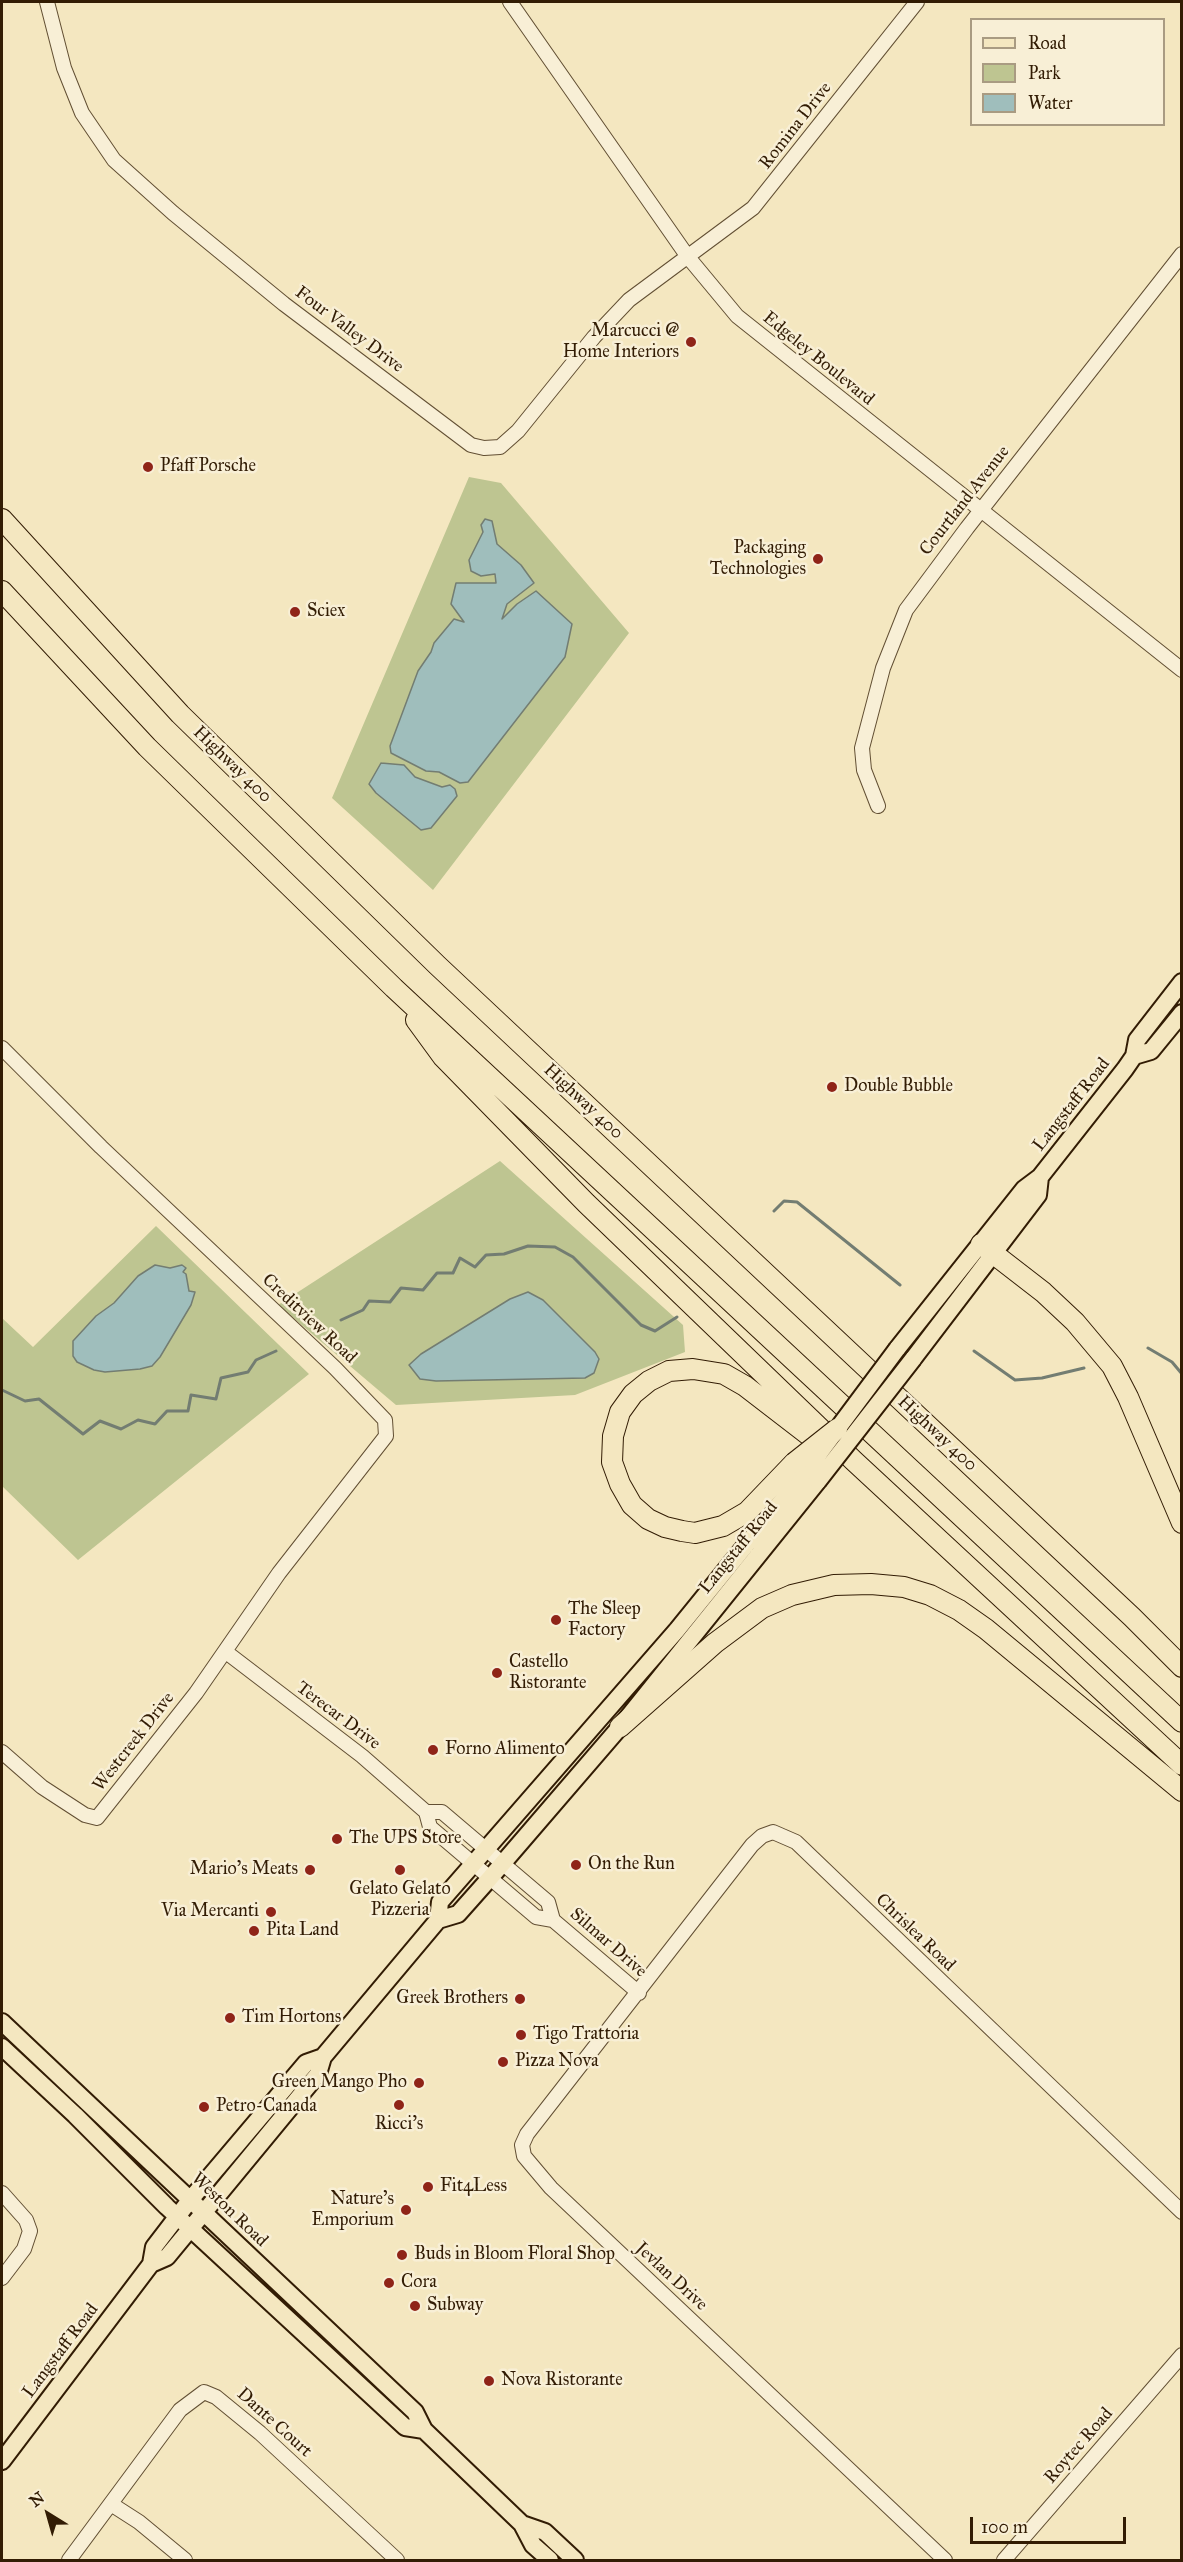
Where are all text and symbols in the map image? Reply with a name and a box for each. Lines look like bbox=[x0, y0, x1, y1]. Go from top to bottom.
legend bbox=[970, 18, 1165, 126]
text: Road bbox=[1028, 32, 1066, 54]
text: Park bbox=[1028, 62, 1061, 84]
street label: Romina Drive bbox=[755, 78, 837, 174]
text: Water bbox=[1028, 92, 1072, 114]
street label: Four Valley Drive bbox=[290, 282, 408, 378]
street label: Edgeley Boulevard bbox=[758, 307, 878, 411]
place label: Marcucci @ Home Interiors bbox=[563, 321, 679, 364]
marker: Marcucci @ Home Interiors bbox=[684, 335, 698, 349]
street label: Courtland Avenue bbox=[915, 442, 1015, 560]
place label: Pfaff Porsche bbox=[160, 456, 256, 478]
marker: Pfaff Porsche bbox=[141, 460, 155, 474]
place label: Packaging Technologies bbox=[710, 538, 806, 580]
marker: Packaging Technologies bbox=[811, 552, 825, 566]
place label: Sciex bbox=[307, 601, 345, 623]
marker: Sciex bbox=[288, 605, 302, 619]
street label: Highway 400 bbox=[188, 722, 276, 808]
street label: Langstaff Road bbox=[1029, 1054, 1115, 1156]
street label: Highway 400 bbox=[539, 1060, 627, 1144]
place label: Double Bubble bbox=[844, 1076, 953, 1098]
marker: Double Bubble bbox=[825, 1080, 839, 1094]
street label: Creditview Road bbox=[257, 1270, 361, 1368]
street label: Highway 400 bbox=[893, 1392, 981, 1476]
street label: Langstaff Road bbox=[695, 1497, 783, 1599]
place label: The Sleep Factory bbox=[568, 1599, 641, 1642]
marker: The Sleep Factory bbox=[549, 1613, 563, 1627]
place label: Castello Ristorante bbox=[509, 1652, 587, 1694]
marker: Castello Ristorante bbox=[490, 1666, 504, 1680]
street label: Terecar Drive bbox=[292, 1677, 384, 1755]
street label: Westcreek Drive bbox=[89, 1688, 179, 1796]
place label: Forno Alimento bbox=[445, 1739, 565, 1761]
marker: Forno Alimento bbox=[426, 1743, 440, 1757]
place label: The UPS Store bbox=[349, 1828, 461, 1850]
marker: The UPS Store bbox=[330, 1832, 344, 1846]
place label: On the Run bbox=[588, 1854, 675, 1876]
marker: On the Run bbox=[569, 1858, 583, 1872]
place label: Mario's Meats bbox=[190, 1859, 298, 1881]
marker: Mario's Meats bbox=[303, 1863, 317, 1877]
marker: Gelato Gelato Pizzeria bbox=[393, 1863, 407, 1877]
place label: Gelato Gelato Pizzeria bbox=[349, 1879, 451, 1922]
street label: Chrislea Road bbox=[871, 1890, 959, 1976]
place label: Via Mercanti bbox=[161, 1901, 259, 1923]
street label: Silmar Drive bbox=[565, 1904, 651, 1982]
marker: Via Mercanti bbox=[264, 1905, 278, 1919]
place label: Pita Land bbox=[266, 1920, 339, 1942]
marker: Pita Land bbox=[247, 1924, 261, 1938]
place label: Greek Brothers bbox=[396, 1988, 508, 2010]
marker: Greek Brothers bbox=[513, 1992, 527, 2006]
place label: Tim Hortons bbox=[242, 2007, 341, 2029]
marker: Tim Hortons bbox=[223, 2011, 237, 2025]
place label: Tigo Trattoria bbox=[533, 2024, 639, 2046]
marker: Tigo Trattoria bbox=[514, 2028, 528, 2042]
place label: Pizza Nova bbox=[515, 2051, 599, 2073]
marker: Pizza Nova bbox=[496, 2055, 510, 2069]
place label: Green Mango Pho bbox=[272, 2072, 407, 2094]
marker: Green Mango Pho bbox=[412, 2076, 426, 2090]
place label: Petro-Canada bbox=[216, 2096, 317, 2118]
marker: Ricci's bbox=[392, 2098, 406, 2112]
marker: Petro-Canada bbox=[197, 2100, 211, 2114]
place label: Ricci's bbox=[375, 2114, 423, 2136]
street label: Weston Road bbox=[186, 2168, 272, 2252]
place label: Fit4Less bbox=[440, 2176, 507, 2198]
marker: Fit4Less bbox=[421, 2180, 435, 2194]
place label: Nature's Emporium bbox=[312, 2189, 394, 2232]
marker: Nature's Emporium bbox=[399, 2203, 413, 2217]
street label: Jevlan Drive bbox=[630, 2238, 712, 2316]
place label: Buds in Bloom Floral Shop bbox=[414, 2244, 615, 2266]
marker: Buds in Bloom Floral Shop bbox=[395, 2248, 409, 2262]
place label: Cora bbox=[401, 2272, 437, 2294]
marker: Cora bbox=[382, 2276, 396, 2290]
place label: Subway bbox=[427, 2295, 483, 2317]
marker: Subway bbox=[408, 2299, 422, 2313]
street label: Langstaff Road bbox=[19, 2300, 103, 2402]
place label: Nova Ristorante bbox=[501, 2370, 623, 2392]
marker: Nova Ristorante bbox=[482, 2374, 496, 2388]
street label: Dante Court bbox=[232, 2384, 316, 2462]
street label: Roytec Road bbox=[1040, 2404, 1118, 2488]
north arrow bbox=[18, 2484, 78, 2544]
text: N bbox=[26, 2488, 48, 2511]
scale bar bbox=[973, 2505, 1129, 2543]
text: 100 m bbox=[981, 2516, 1028, 2538]

